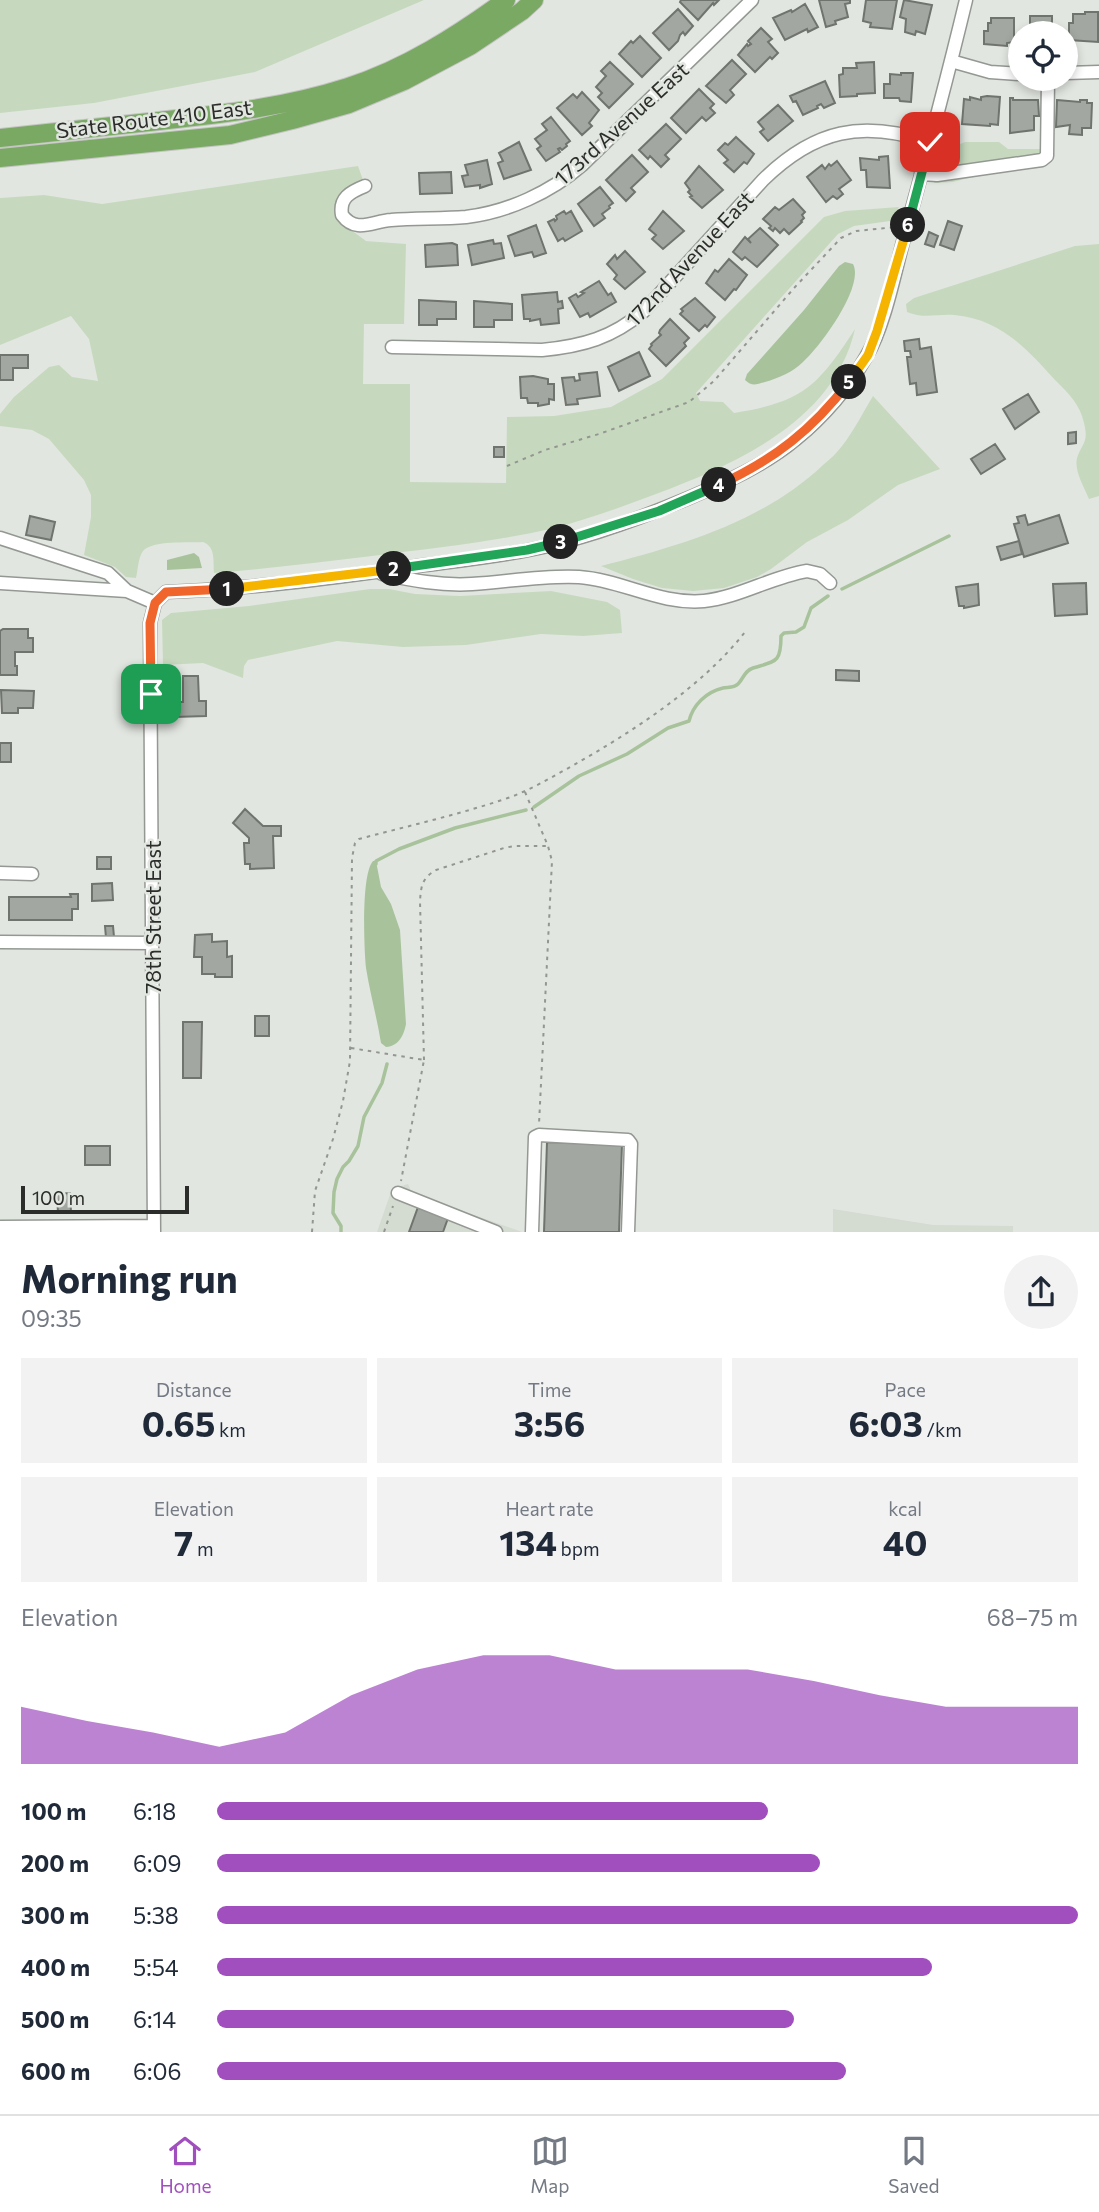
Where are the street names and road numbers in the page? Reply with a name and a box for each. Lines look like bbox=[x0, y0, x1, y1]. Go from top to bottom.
street label: 173rd Avenue East bbox=[549, 56, 693, 190]
street label: State Route 410 East bbox=[55, 94, 253, 142]
street label: 172nd Avenue East bbox=[620, 185, 758, 331]
street label: 78th Street East bbox=[140, 840, 165, 994]

